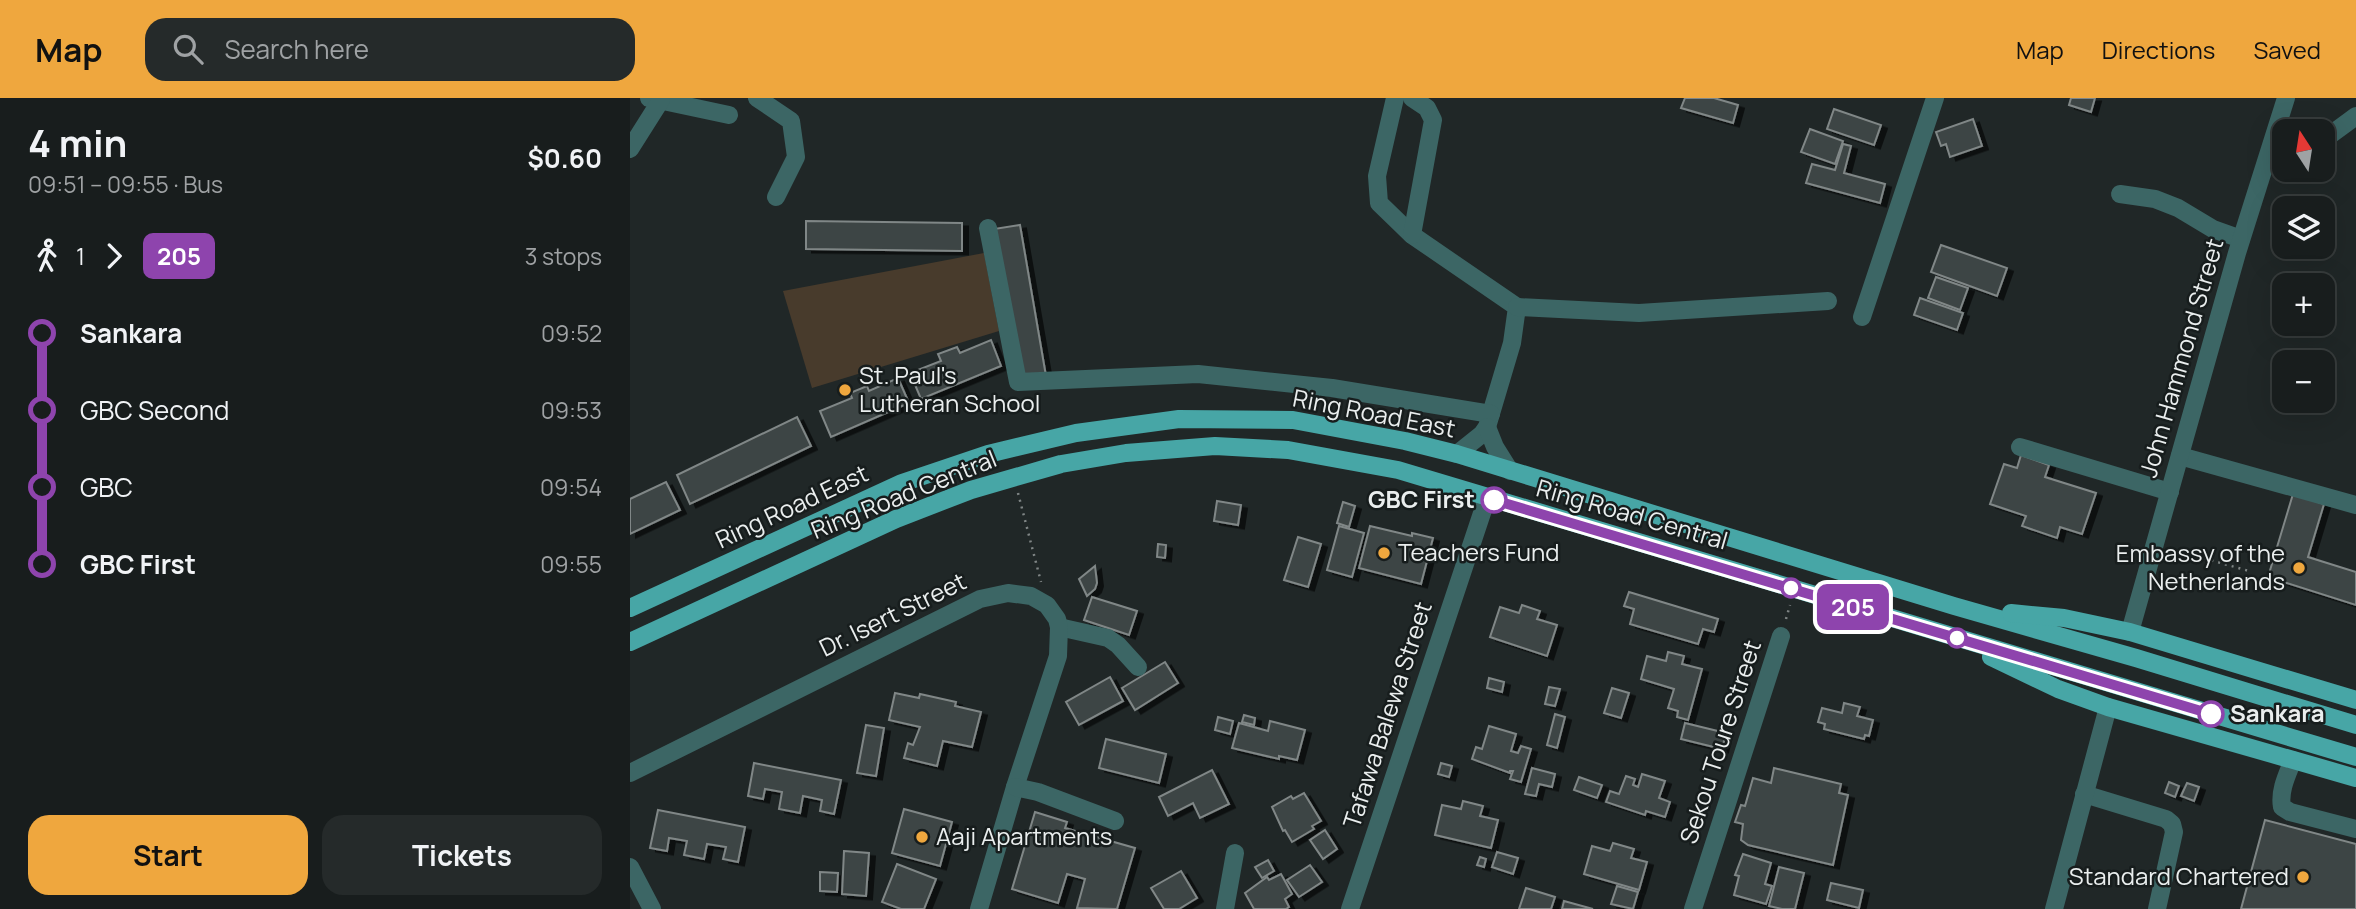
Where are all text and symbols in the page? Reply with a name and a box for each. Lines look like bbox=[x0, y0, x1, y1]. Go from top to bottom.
search box bbox=[145, 18, 635, 81]
text: Map bbox=[35, 27, 103, 72]
icon: search bbox=[169, 30, 207, 68]
text: Search here bbox=[225, 31, 369, 67]
text: Map bbox=[2016, 33, 2064, 66]
text: Directions bbox=[2102, 33, 2215, 66]
text: Saved bbox=[2253, 33, 2321, 66]
text: 4 min bbox=[28, 116, 127, 168]
north arrow bbox=[2272, 119, 2334, 182]
map controls bbox=[2272, 119, 2335, 413]
text: $0.60 bbox=[527, 140, 602, 176]
text: 09:51 – 09:55 · Bus bbox=[28, 168, 223, 200]
button: layers bbox=[2272, 196, 2335, 259]
street label: John Hammond Street bbox=[2131, 234, 2230, 481]
icon: walk bbox=[28, 237, 66, 275]
icon: forward bbox=[95, 237, 133, 275]
text: 205 bbox=[157, 239, 201, 272]
text: 1 bbox=[76, 240, 85, 272]
text: 3 stops bbox=[525, 240, 602, 272]
button: + bbox=[2272, 273, 2335, 336]
text: Sankara bbox=[80, 315, 182, 351]
text: 09:52 bbox=[541, 317, 602, 349]
button: − bbox=[2272, 350, 2335, 413]
place label: St. Paul's Lutheran School bbox=[859, 358, 1040, 419]
street label: Ring Road East bbox=[1290, 381, 1458, 444]
marker: St. Paul's Lutheran School bbox=[837, 382, 853, 398]
text: GBC Second bbox=[80, 392, 229, 428]
text: 09:53 bbox=[541, 394, 602, 426]
street label: Ring Road Central bbox=[806, 441, 1001, 546]
street label: Ring Road East bbox=[710, 456, 873, 555]
text: GBC bbox=[80, 469, 133, 505]
street label: Ring Road Central bbox=[1533, 470, 1732, 557]
text: 09:54 bbox=[540, 471, 602, 503]
place label: GBC First bbox=[1368, 482, 1475, 515]
marker: GBC First bbox=[1481, 487, 1507, 513]
place label: Teachers Fund bbox=[1398, 535, 1559, 568]
place label: Embassy of the Netherlands bbox=[2116, 536, 2285, 597]
marker: Teachers Fund bbox=[1376, 545, 1392, 561]
text: GBC First bbox=[80, 546, 196, 582]
text: 09:55 bbox=[540, 548, 602, 580]
marker: Embassy of the Netherlands bbox=[2291, 560, 2307, 576]
street label: Dr. Isert Street bbox=[813, 564, 971, 663]
unlabelled marker bbox=[1781, 578, 1801, 598]
line badge: 205 bbox=[1813, 584, 1893, 630]
text: 205 bbox=[1831, 590, 1875, 623]
street label: Tafawa Balewa Street bbox=[1334, 597, 1439, 832]
unlabelled marker bbox=[1947, 628, 1967, 648]
street label: Sekou Toure Street bbox=[1671, 635, 1768, 848]
place label: Sankara bbox=[2230, 696, 2324, 729]
marker: Sankara bbox=[2198, 701, 2224, 727]
button: Start bbox=[28, 815, 308, 895]
button: Tickets bbox=[322, 815, 602, 895]
place label: Aaji Apartments bbox=[936, 819, 1112, 852]
marker: Aaji Apartments bbox=[914, 829, 930, 845]
place label: Standard Chartered bbox=[2069, 859, 2289, 892]
marker: Standard Chartered bbox=[2295, 869, 2311, 885]

